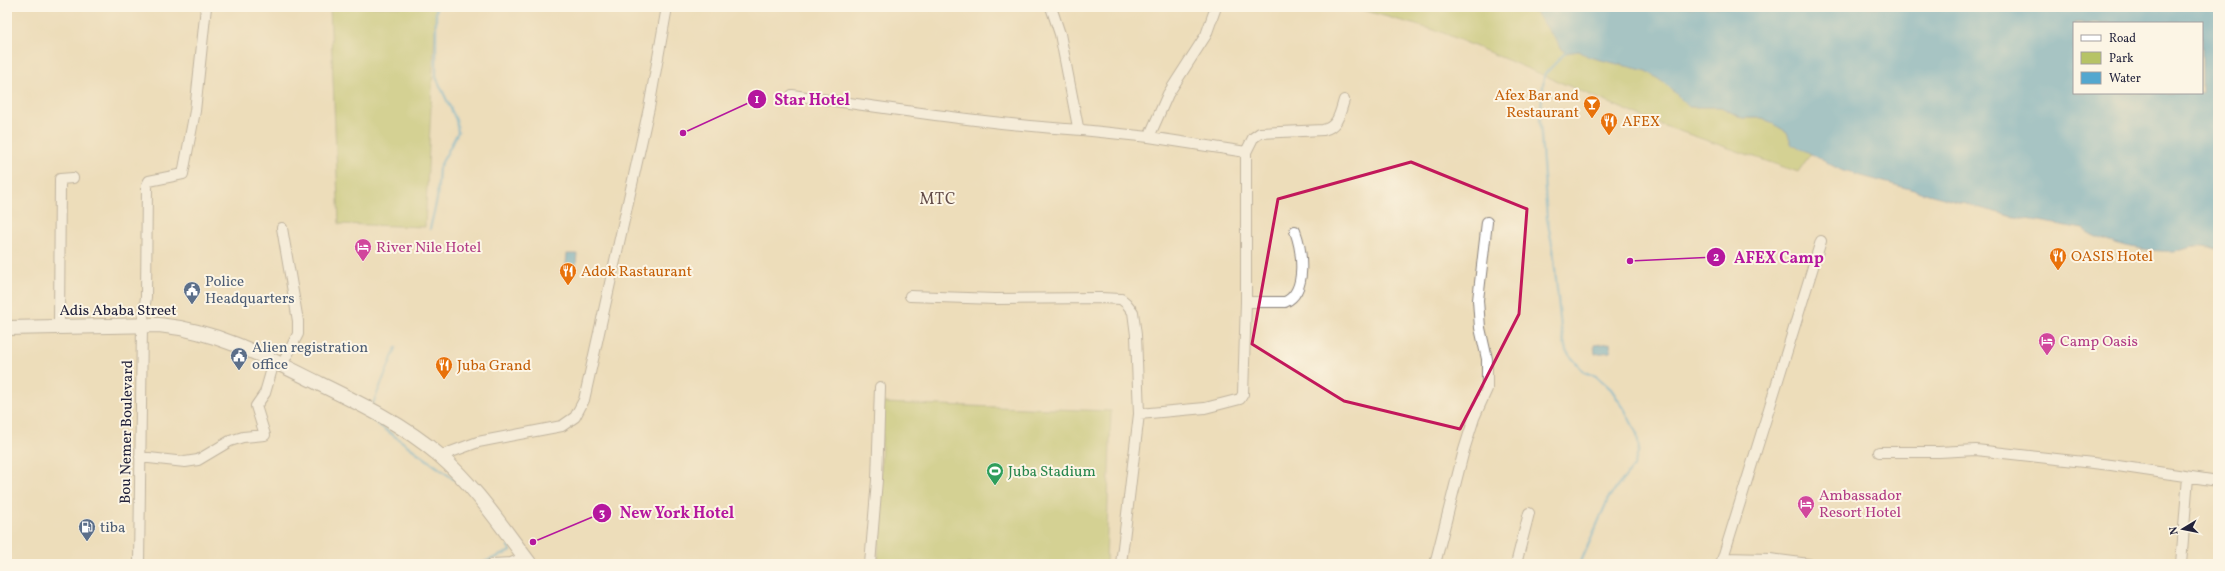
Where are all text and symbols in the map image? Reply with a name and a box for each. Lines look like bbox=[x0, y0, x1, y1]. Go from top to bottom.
legend bbox=[2073, 22, 2203, 94]
text: Road bbox=[2109, 31, 2136, 47]
text: Park bbox=[2109, 51, 2134, 67]
text: Water bbox=[2109, 71, 2141, 87]
callout: Star Hotel bbox=[747, 85, 858, 113]
place label: Afex Bar and Restaurant bbox=[1494, 86, 1579, 124]
text: Star Hotel bbox=[774, 90, 850, 112]
text: 1 bbox=[755, 92, 760, 108]
bar icon: Afex Bar and Restaurant bbox=[1582, 94, 1602, 119]
restaurant icon: AFEX bbox=[1599, 111, 1619, 136]
place label: AFEX bbox=[1622, 112, 1660, 133]
district label: MTC bbox=[920, 189, 956, 211]
hotel icon: River Nile Hotel bbox=[353, 237, 373, 262]
place label: River Nile Hotel bbox=[376, 238, 481, 259]
callout: AFEX Camp bbox=[1706, 243, 1832, 271]
restaurant icon: OASIS Hotel bbox=[2048, 246, 2068, 271]
place label: OASIS Hotel bbox=[2071, 247, 2153, 268]
text: AFEX Camp bbox=[1734, 248, 1824, 270]
text: 2 bbox=[1713, 250, 1719, 266]
restaurant icon: Adok Rastaurant bbox=[558, 261, 578, 286]
place label: Adok Rastaurant bbox=[581, 262, 692, 283]
place label: Police Headquarters bbox=[205, 272, 295, 310]
public building icon: Police Headquarters bbox=[182, 280, 202, 305]
street label: Adis Ababa Street bbox=[60, 301, 176, 322]
hotel icon: Camp Oasis bbox=[2037, 331, 2057, 356]
place label: Camp Oasis bbox=[2060, 332, 2138, 353]
place label: Alien registration office bbox=[252, 338, 368, 376]
public building icon: Alien registration office bbox=[229, 346, 249, 371]
restaurant icon: Juba Grand bbox=[434, 355, 454, 380]
place label: Juba Grand bbox=[457, 356, 531, 377]
street label: Bou Nemer Boulevard bbox=[116, 360, 139, 504]
sports icon: Juba Stadium bbox=[985, 461, 1005, 486]
place label: Juba Stadium bbox=[1008, 462, 1096, 483]
place label: Ambassador Resort Hotel bbox=[1819, 486, 1902, 524]
hotel icon: Ambassador Resort Hotel bbox=[1796, 494, 1816, 519]
callout: New York Hotel bbox=[592, 499, 743, 527]
text: New York Hotel bbox=[620, 503, 735, 525]
text: 3 bbox=[599, 506, 605, 522]
north arrow bbox=[2163, 509, 2203, 549]
fuel station icon: tiba bbox=[77, 517, 97, 542]
place label: tiba bbox=[100, 518, 125, 539]
text: N bbox=[2167, 525, 2183, 536]

